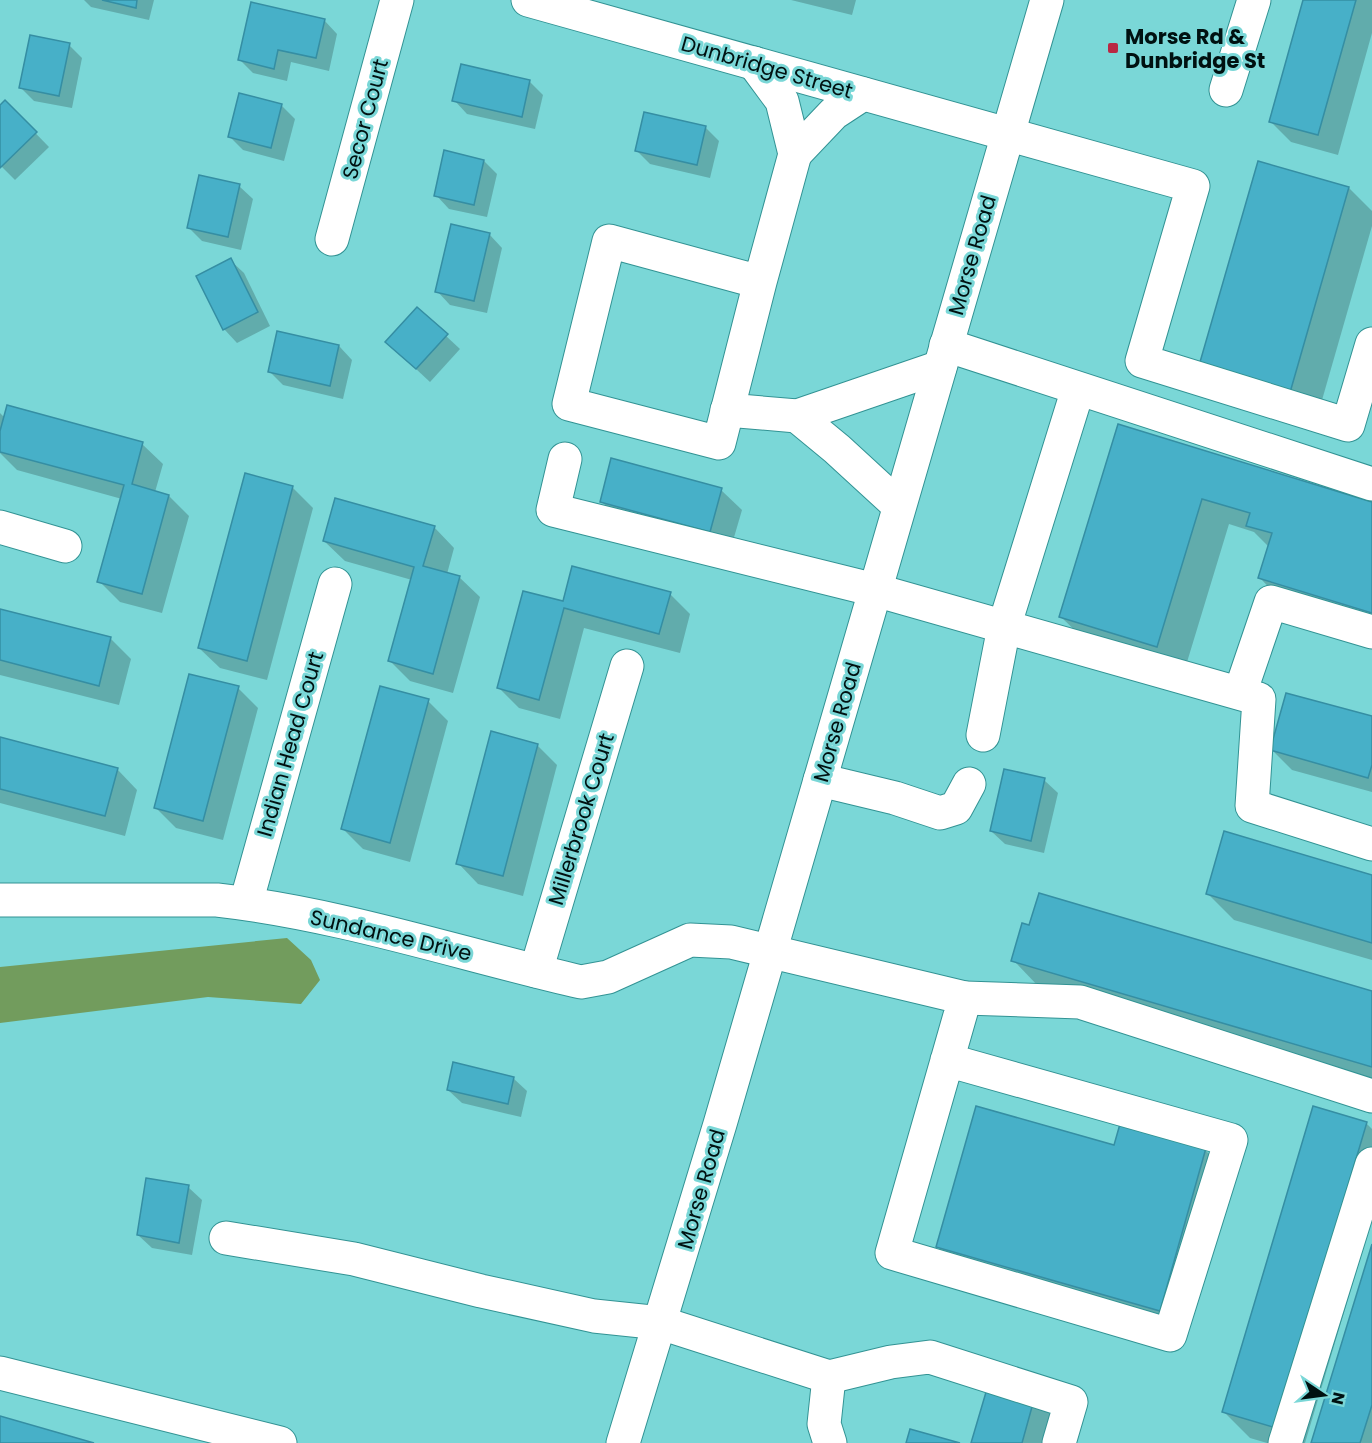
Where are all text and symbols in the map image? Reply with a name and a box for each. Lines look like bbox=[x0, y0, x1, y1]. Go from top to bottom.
place label: Morse Rd & Dunbridge St bbox=[1125, 22, 1265, 75]
street label: Dunbridge Street bbox=[678, 29, 856, 105]
marker: Morse Rd & Dunbridge St bbox=[1106, 41, 1120, 55]
street label: Secor Court bbox=[335, 56, 395, 182]
street label: Morse Road bbox=[941, 192, 1003, 318]
street label: Indian Head Court bbox=[250, 648, 330, 840]
street label: Morse Road bbox=[806, 659, 868, 785]
street label: Millerbrook Court bbox=[541, 729, 621, 909]
street label: Sundance Drive bbox=[307, 902, 475, 968]
street label: Morse Road bbox=[670, 1126, 732, 1252]
north arrow bbox=[1294, 1365, 1354, 1425]
text: N bbox=[1326, 1390, 1351, 1407]

